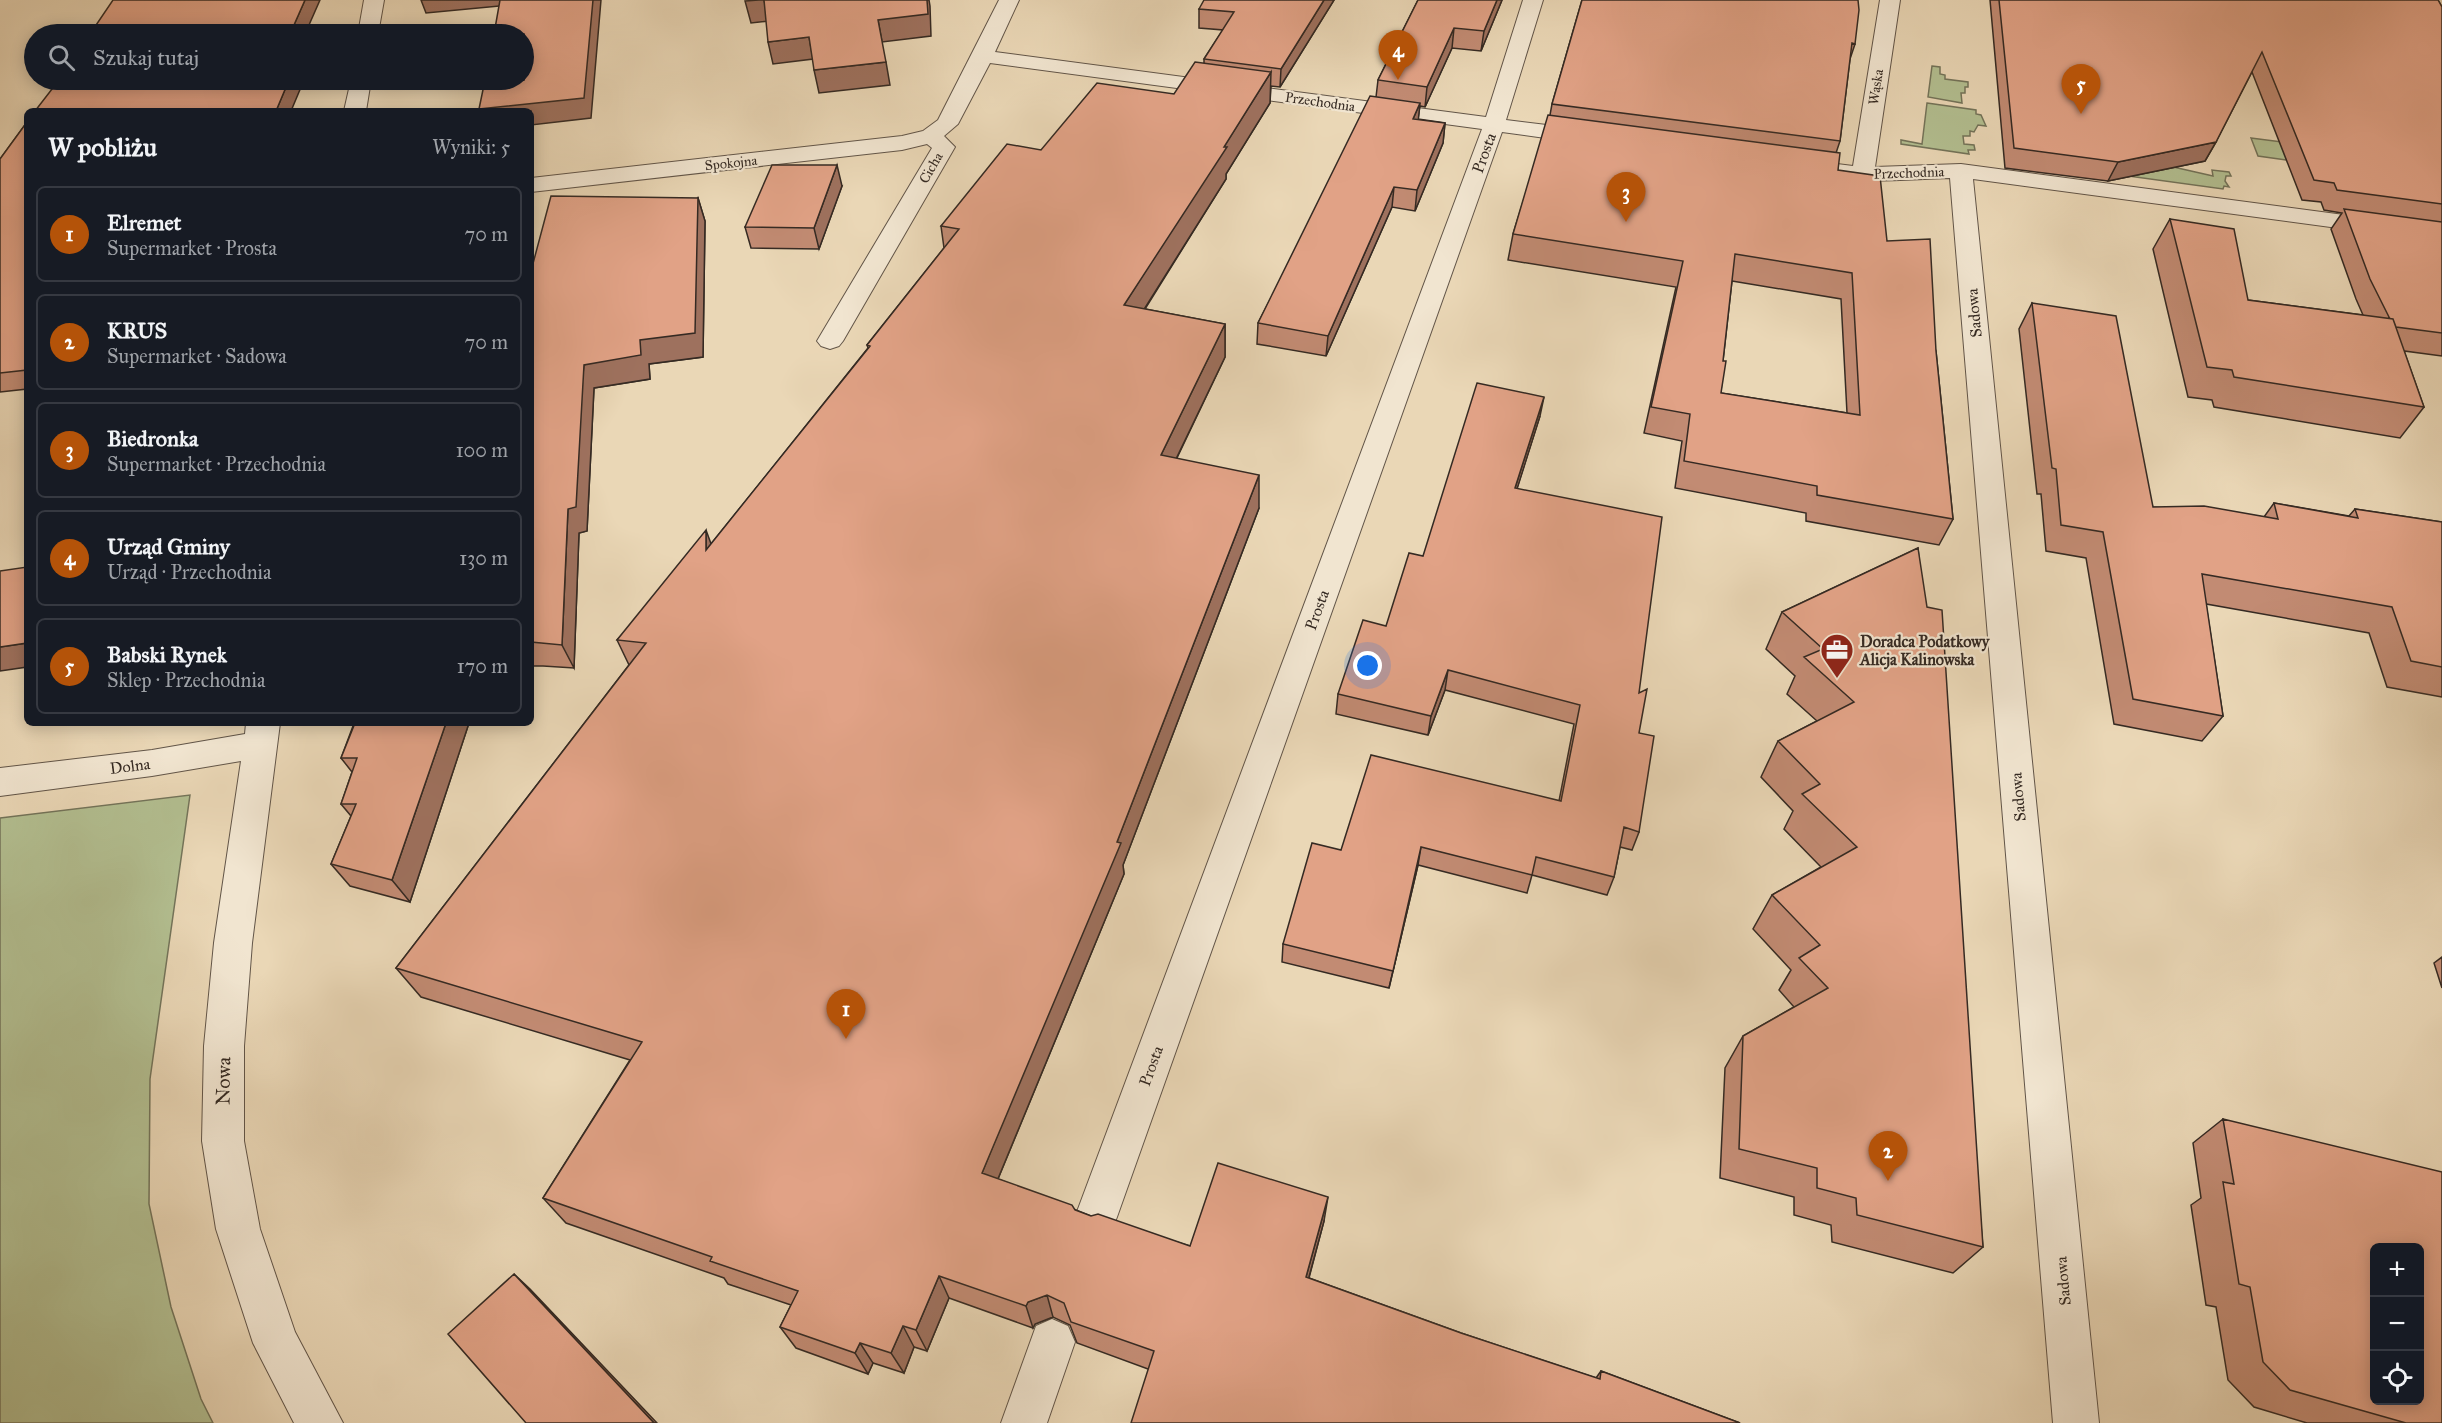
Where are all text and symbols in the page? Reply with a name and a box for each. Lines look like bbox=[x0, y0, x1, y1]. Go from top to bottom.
search box bbox=[24, 24, 534, 90]
pin: 4 bbox=[1378, 31, 1418, 80]
icon: search bbox=[45, 41, 78, 74]
text: Szukaj tutaj bbox=[93, 44, 199, 71]
pin: 5 bbox=[2062, 64, 2100, 114]
street label: Wąska bbox=[1865, 68, 1887, 106]
street label: Przechodnia bbox=[1284, 89, 1356, 115]
street label: Prosta bbox=[1468, 130, 1500, 176]
text: W pobliżu bbox=[48, 131, 157, 163]
text: Wyniki: 5 bbox=[432, 135, 510, 159]
street label: Cicha bbox=[915, 149, 947, 187]
street label: Spokojna bbox=[704, 152, 758, 174]
street label: Przechodnia bbox=[1873, 163, 1945, 183]
pin: 3 bbox=[1606, 172, 1646, 222]
text: Elremet bbox=[107, 209, 181, 236]
text: 1 bbox=[66, 222, 73, 246]
text: 70 m bbox=[465, 222, 508, 246]
text: Supermarket · Prosta bbox=[107, 236, 277, 260]
street label: Sadowa bbox=[1962, 287, 1986, 338]
text: KRUS bbox=[107, 317, 167, 344]
text: 2 bbox=[65, 330, 74, 354]
text: 70 m bbox=[465, 330, 508, 354]
text: Supermarket · Sadowa bbox=[107, 344, 287, 368]
text: Biedronka bbox=[107, 425, 198, 452]
text: 3 bbox=[66, 438, 74, 462]
text: 100 m bbox=[456, 438, 508, 462]
text: Supermarket · Przechodnia bbox=[107, 452, 326, 476]
text: Urząd Gminy bbox=[107, 533, 230, 560]
text: 4 bbox=[64, 546, 75, 570]
text: 130 m bbox=[459, 546, 508, 570]
text: Urząd · Przechodnia bbox=[107, 560, 271, 584]
street label: Prosta bbox=[1301, 587, 1333, 633]
office icon: Doradca Podatkowy Alicja Kalinowska bbox=[1819, 632, 1855, 679]
place label: Doradca Podatkowy Alicja Kalinowska bbox=[1859, 632, 1991, 670]
text: Babski Rynek bbox=[107, 641, 227, 668]
your location bbox=[1353, 651, 1382, 680]
text: 5 bbox=[65, 654, 74, 678]
text: 170 m bbox=[457, 654, 508, 678]
text: Sklep · Przechodnia bbox=[107, 668, 265, 692]
street label: Dolna bbox=[109, 754, 151, 778]
street label: Sadowa bbox=[2006, 771, 2030, 822]
pin: 1 bbox=[826, 990, 866, 1039]
street label: Prosta bbox=[1135, 1043, 1167, 1089]
street label: Nowa bbox=[211, 1056, 235, 1105]
pin: 2 bbox=[1868, 1132, 1908, 1181]
map controls bbox=[2370, 1243, 2424, 1405]
button: + bbox=[2370, 1243, 2424, 1297]
street label: Sadowa bbox=[2051, 1255, 2075, 1306]
button: − bbox=[2370, 1297, 2424, 1351]
button: locate bbox=[2370, 1351, 2424, 1405]

